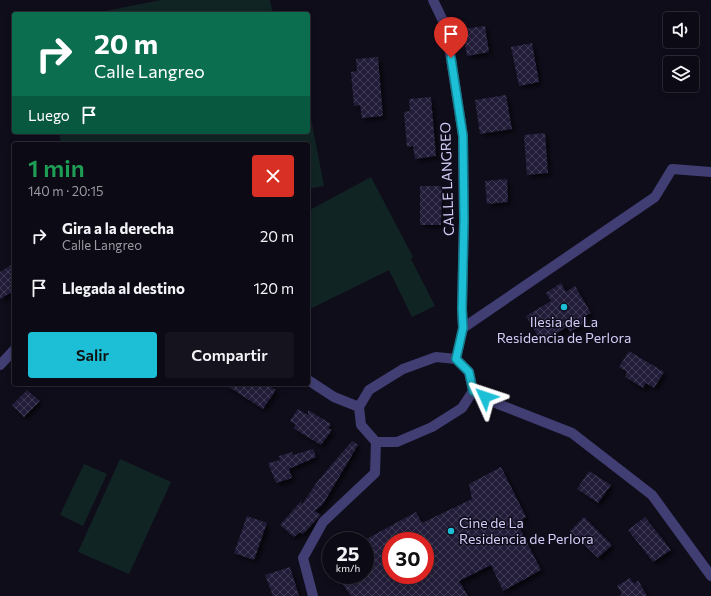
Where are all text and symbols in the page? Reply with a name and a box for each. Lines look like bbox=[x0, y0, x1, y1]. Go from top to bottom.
map controls bbox=[663, 12, 699, 92]
button: sound bbox=[663, 12, 699, 48]
pin bbox=[434, 17, 468, 58]
icon: arrive bbox=[440, 23, 462, 45]
text: 20 m bbox=[94, 26, 158, 60]
icon: right bbox=[28, 28, 80, 80]
button: layers bbox=[663, 56, 699, 92]
text: Calle Langreo bbox=[94, 60, 205, 82]
icon: arrive bbox=[78, 104, 100, 126]
text: Luego bbox=[28, 106, 70, 124]
street label: CALLE LANGREO bbox=[436, 122, 457, 236]
text: 1 min bbox=[28, 153, 85, 182]
button: close bbox=[252, 155, 294, 197]
text: 140 m · 20:15 bbox=[28, 183, 103, 199]
text: Gira a la derecha bbox=[62, 219, 174, 237]
icon: right bbox=[28, 225, 50, 247]
text: 20 m bbox=[260, 227, 294, 245]
text: Calle Langreo bbox=[62, 237, 142, 253]
icon: arrive bbox=[28, 277, 50, 299]
text: Llegada al destino bbox=[62, 279, 185, 297]
text: 120 m bbox=[254, 279, 294, 297]
marker: Ilesia de La Residencia de Perlora bbox=[559, 302, 569, 312]
place label: Ilesia de La Residencia de Perlora bbox=[497, 313, 631, 346]
button: Salir bbox=[28, 332, 157, 378]
button: Compartir bbox=[165, 332, 294, 378]
position arrow bbox=[464, 376, 506, 418]
place label: Cine de La Residencia de Perlora bbox=[459, 514, 594, 547]
marker: Cine de La Residencia de Perlora bbox=[446, 526, 456, 536]
speed limit sign: 30 bbox=[382, 532, 434, 584]
text: 25 bbox=[336, 541, 360, 565]
text: km/h bbox=[336, 562, 360, 574]

